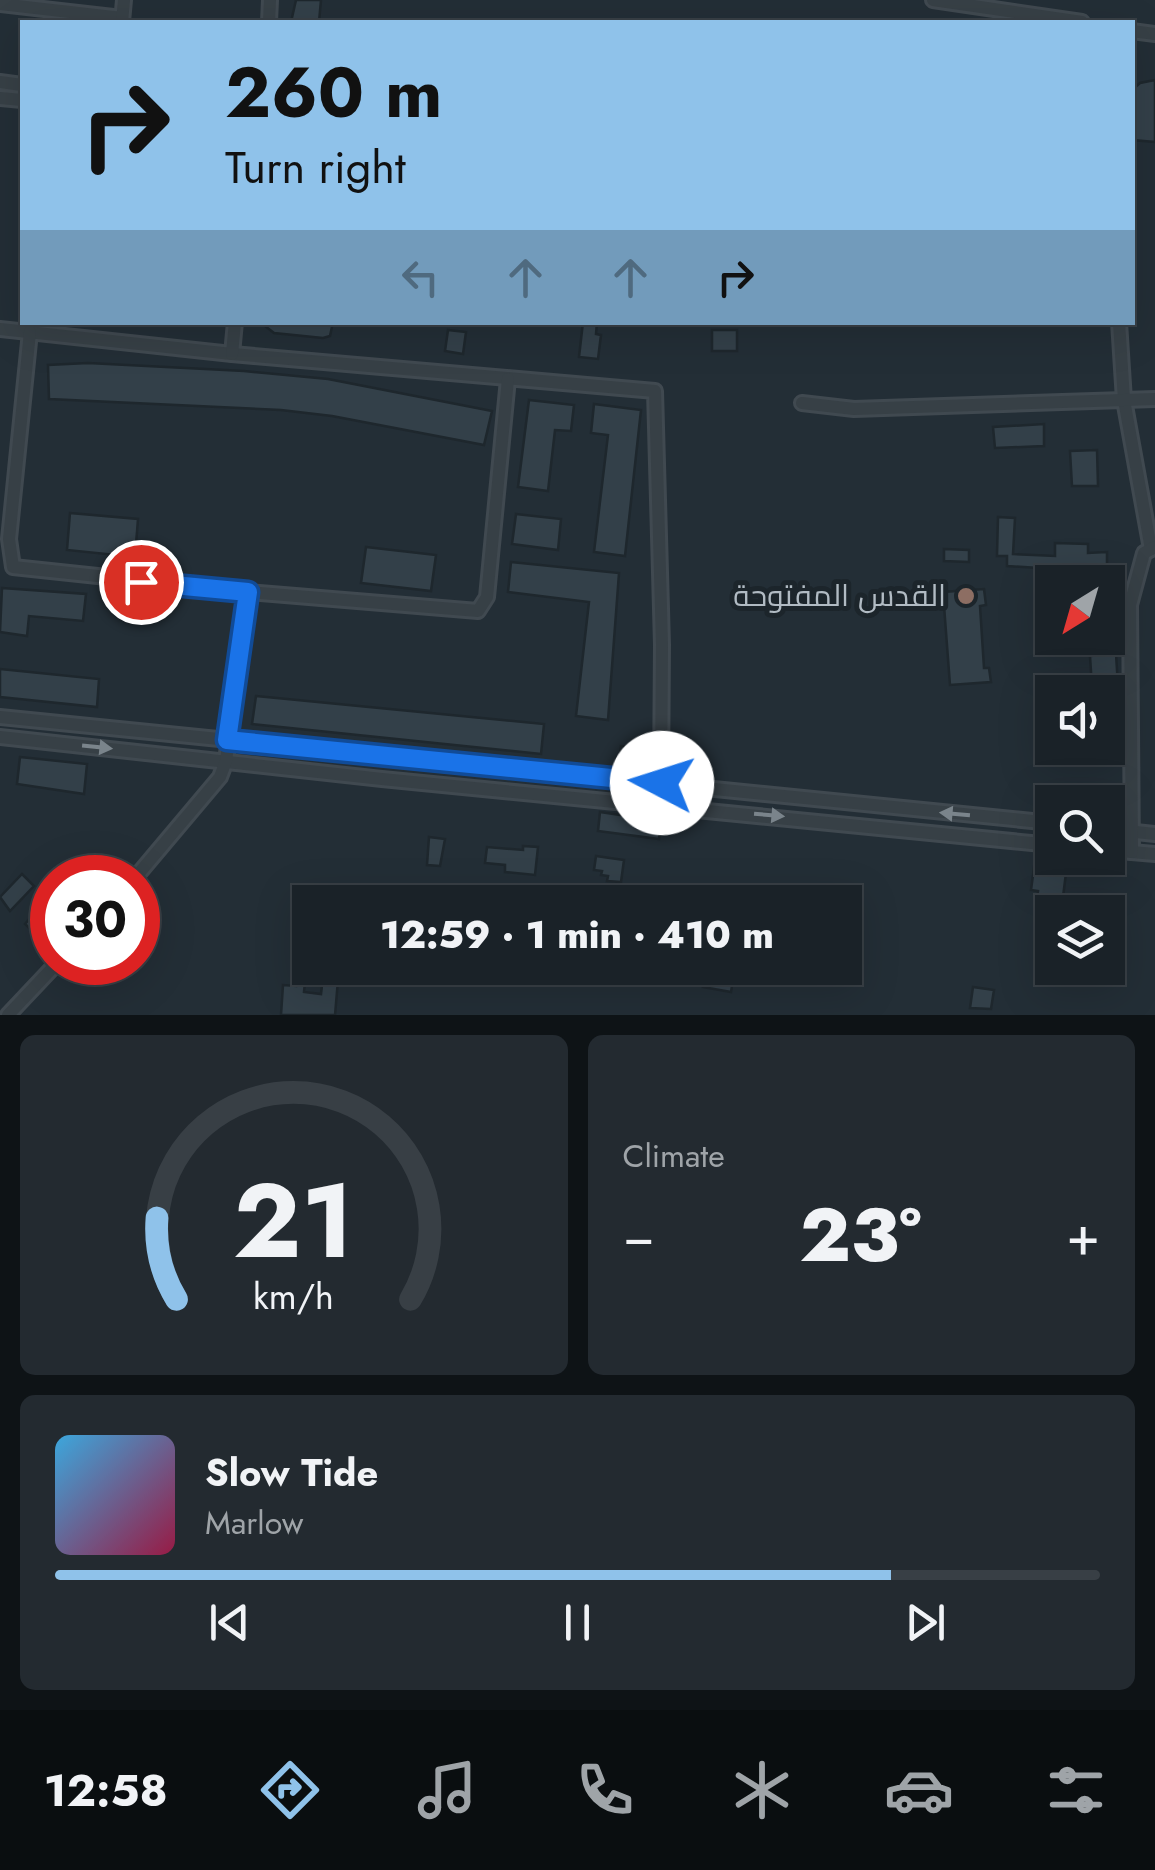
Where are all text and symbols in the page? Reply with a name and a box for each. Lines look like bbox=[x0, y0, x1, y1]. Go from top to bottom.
text: 260 m bbox=[225, 42, 443, 143]
icon: right bbox=[60, 60, 190, 190]
text: Turn right bbox=[225, 135, 406, 200]
icon: left bbox=[393, 250, 448, 305]
icon: ahead bbox=[498, 250, 553, 305]
icon: ahead bbox=[603, 250, 658, 305]
icon: right bbox=[708, 250, 763, 305]
pin bbox=[99, 540, 184, 625]
icon: arrive bbox=[114, 555, 169, 610]
north arrow bbox=[1035, 565, 1125, 655]
map controls bbox=[1035, 565, 1125, 985]
place label: القدس المفتوحة bbox=[733, 574, 946, 617]
marker: القدس المفتوحة bbox=[955, 585, 977, 607]
button: sound bbox=[1035, 675, 1125, 765]
position arrow bbox=[610, 731, 714, 835]
one-way arrow bbox=[82, 739, 113, 755]
button: search bbox=[1035, 785, 1125, 875]
one-way arrow bbox=[939, 806, 971, 822]
one-way arrow bbox=[753, 807, 785, 823]
speed limit sign: 30 bbox=[30, 855, 160, 985]
button: layers bbox=[1035, 895, 1125, 985]
text: 12:59 · 1 min · 410 m bbox=[380, 907, 774, 962]
text: Climate bbox=[623, 1133, 725, 1179]
text: 21 bbox=[233, 1146, 354, 1296]
text: 23° bbox=[800, 1181, 922, 1289]
text: − bbox=[623, 1196, 655, 1276]
text: + bbox=[1066, 1196, 1100, 1276]
text: km/h bbox=[253, 1271, 334, 1322]
text: Slow Tide bbox=[205, 1445, 378, 1500]
text: Marlow bbox=[205, 1500, 303, 1546]
icon: previous bbox=[202, 1595, 257, 1650]
icon: pause bbox=[550, 1595, 605, 1650]
icon: next bbox=[898, 1595, 953, 1650]
icon: directions bbox=[255, 1755, 325, 1825]
icon: music bbox=[412, 1755, 482, 1825]
icon: phone bbox=[570, 1755, 640, 1825]
icon: climate bbox=[727, 1755, 797, 1825]
icon: car bbox=[884, 1755, 954, 1825]
icon: filters bbox=[1041, 1755, 1111, 1825]
text: 12:58 bbox=[44, 1758, 168, 1823]

